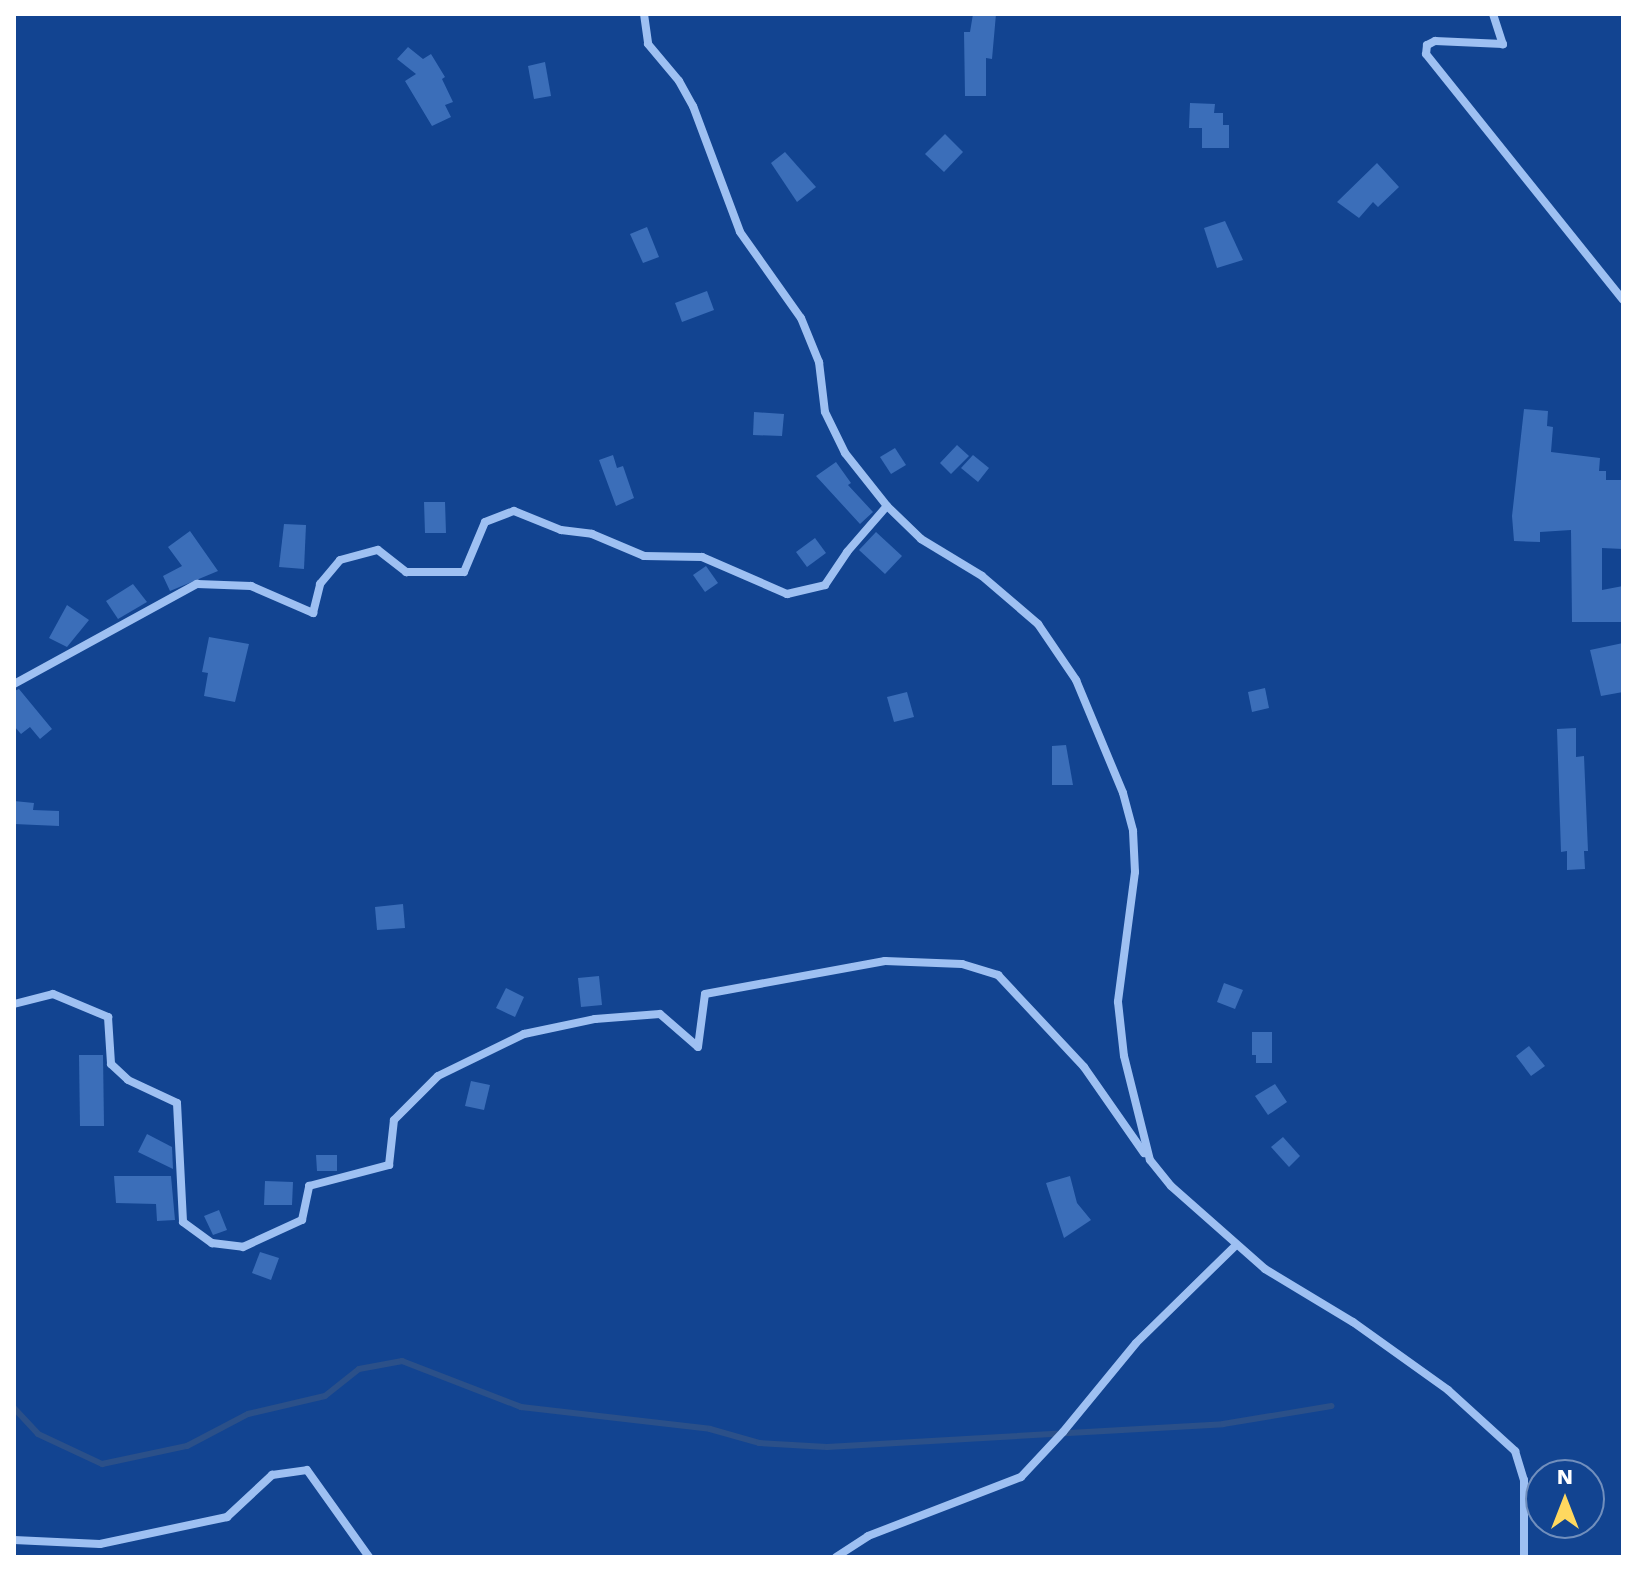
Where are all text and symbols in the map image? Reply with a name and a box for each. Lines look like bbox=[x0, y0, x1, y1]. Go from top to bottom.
north arrow bbox=[1525, 1459, 1605, 1539]
text: N bbox=[1557, 1464, 1573, 1489]

